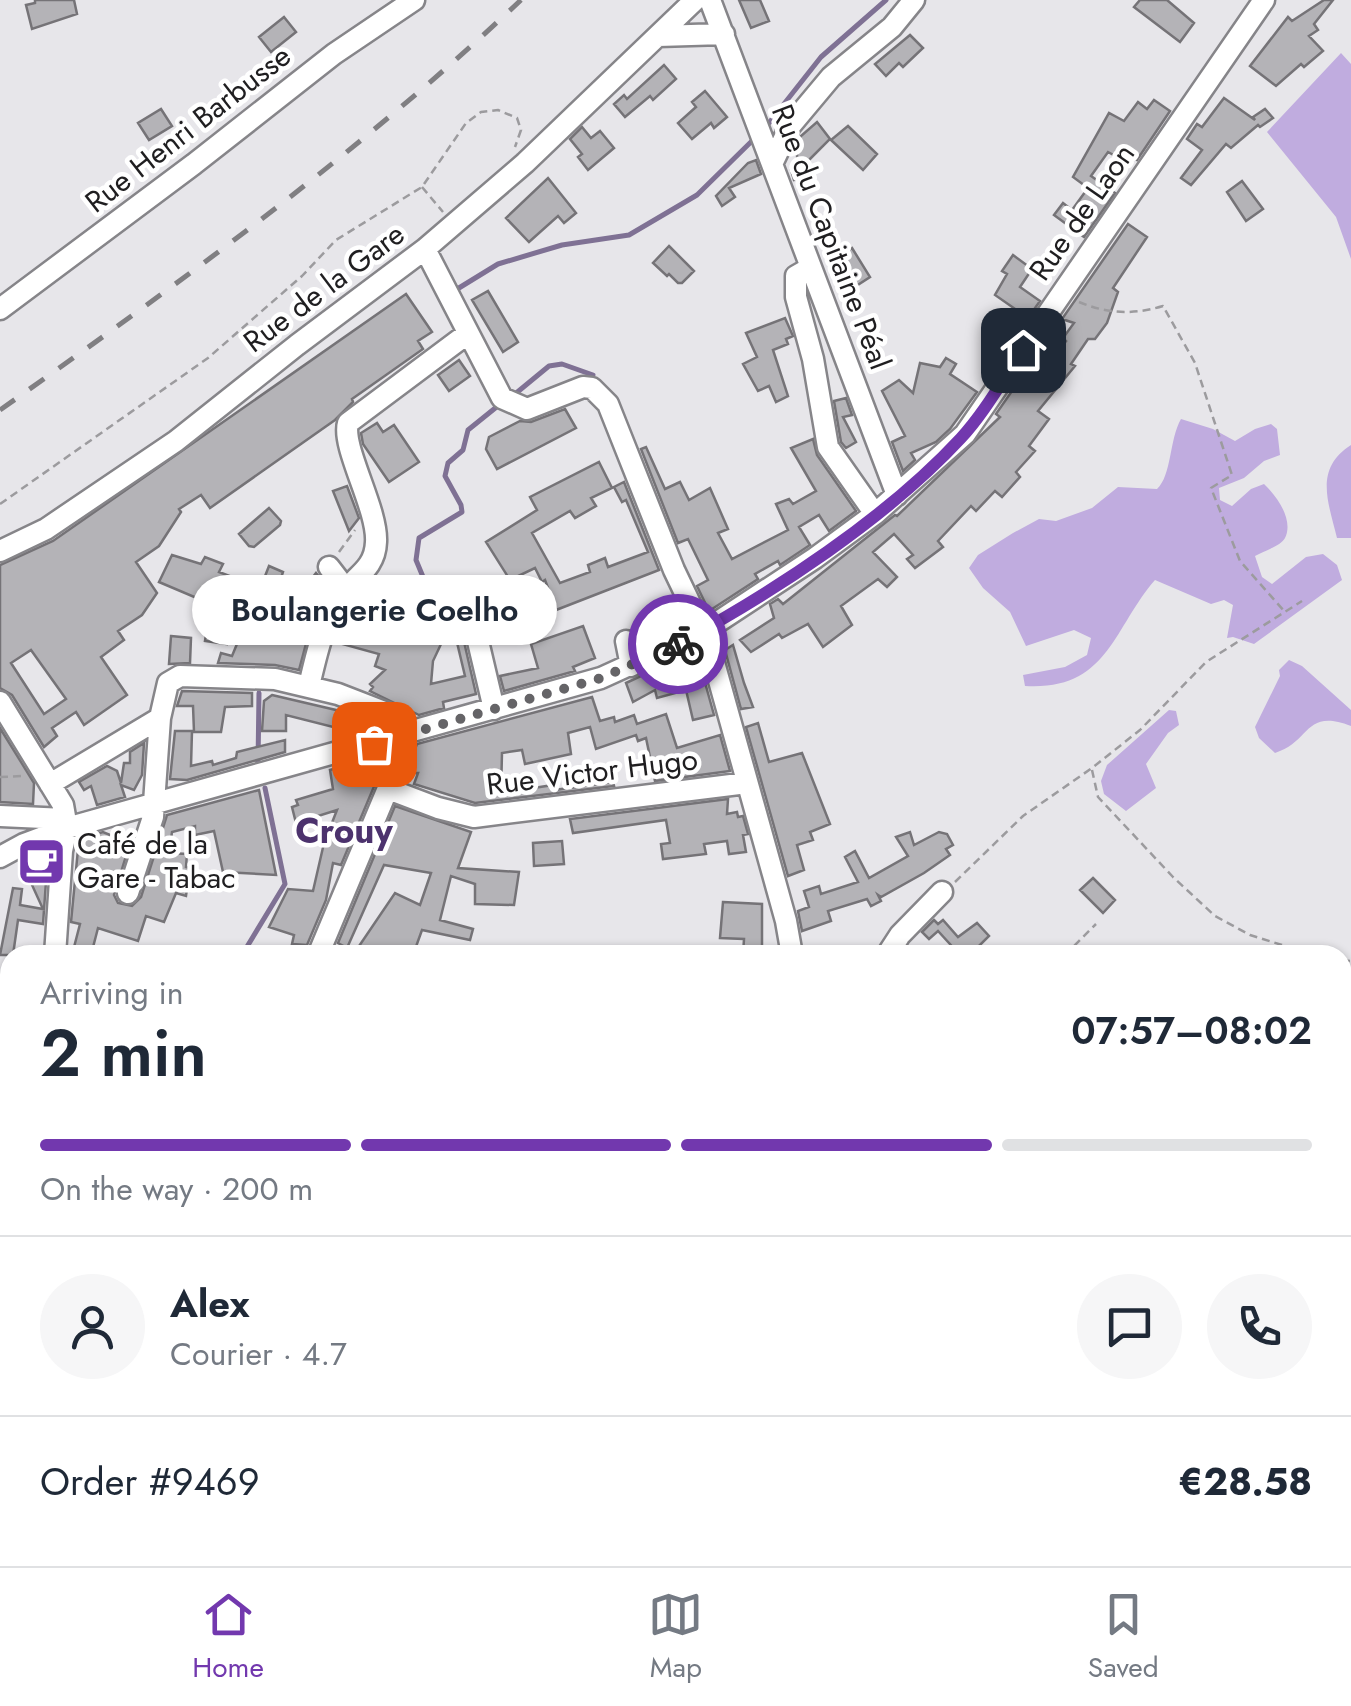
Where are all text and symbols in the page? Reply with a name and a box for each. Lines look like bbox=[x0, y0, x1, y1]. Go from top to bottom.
street label: Rue Henri Barbusse bbox=[76, 34, 300, 223]
street label: Rue du Capitaine Péal bbox=[761, 98, 902, 376]
street label: Rue de Laon bbox=[1018, 134, 1145, 289]
street label: Rue de la Gare bbox=[234, 213, 413, 363]
pin bbox=[981, 308, 1066, 393]
icon: home bbox=[996, 323, 1051, 378]
callout: Boulangerie Coelho bbox=[192, 574, 556, 644]
text: Boulangerie Coelho bbox=[231, 587, 518, 633]
courier bbox=[628, 594, 728, 694]
icon: bike bbox=[651, 617, 706, 672]
pin bbox=[332, 702, 417, 787]
icon: bag bbox=[347, 717, 402, 772]
street label: Rue Victor Hugo bbox=[484, 737, 700, 806]
district label: Crouy bbox=[295, 806, 393, 856]
place label: Café de la Gare - Tabac bbox=[77, 822, 236, 899]
cafe icon: Café de la Gare - Tabac bbox=[16, 835, 68, 887]
text: Arriving in bbox=[40, 970, 184, 1016]
text: 07:57–08:02 bbox=[1071, 1003, 1312, 1058]
text: 2 min bbox=[40, 1006, 207, 1100]
text: On the way · 200 m bbox=[40, 1166, 313, 1212]
button: person bbox=[40, 1274, 145, 1379]
button: chat bbox=[1077, 1274, 1182, 1379]
button: phone bbox=[1207, 1274, 1312, 1379]
text: Alex bbox=[170, 1276, 250, 1331]
text: Courier · 4.7 bbox=[170, 1331, 347, 1377]
text: Order #9469 bbox=[40, 1454, 260, 1509]
text: €28.58 bbox=[1178, 1454, 1312, 1509]
tab: Home bbox=[192, 1587, 264, 1688]
tab: Map bbox=[648, 1587, 703, 1688]
tab: Saved bbox=[1088, 1587, 1159, 1688]

